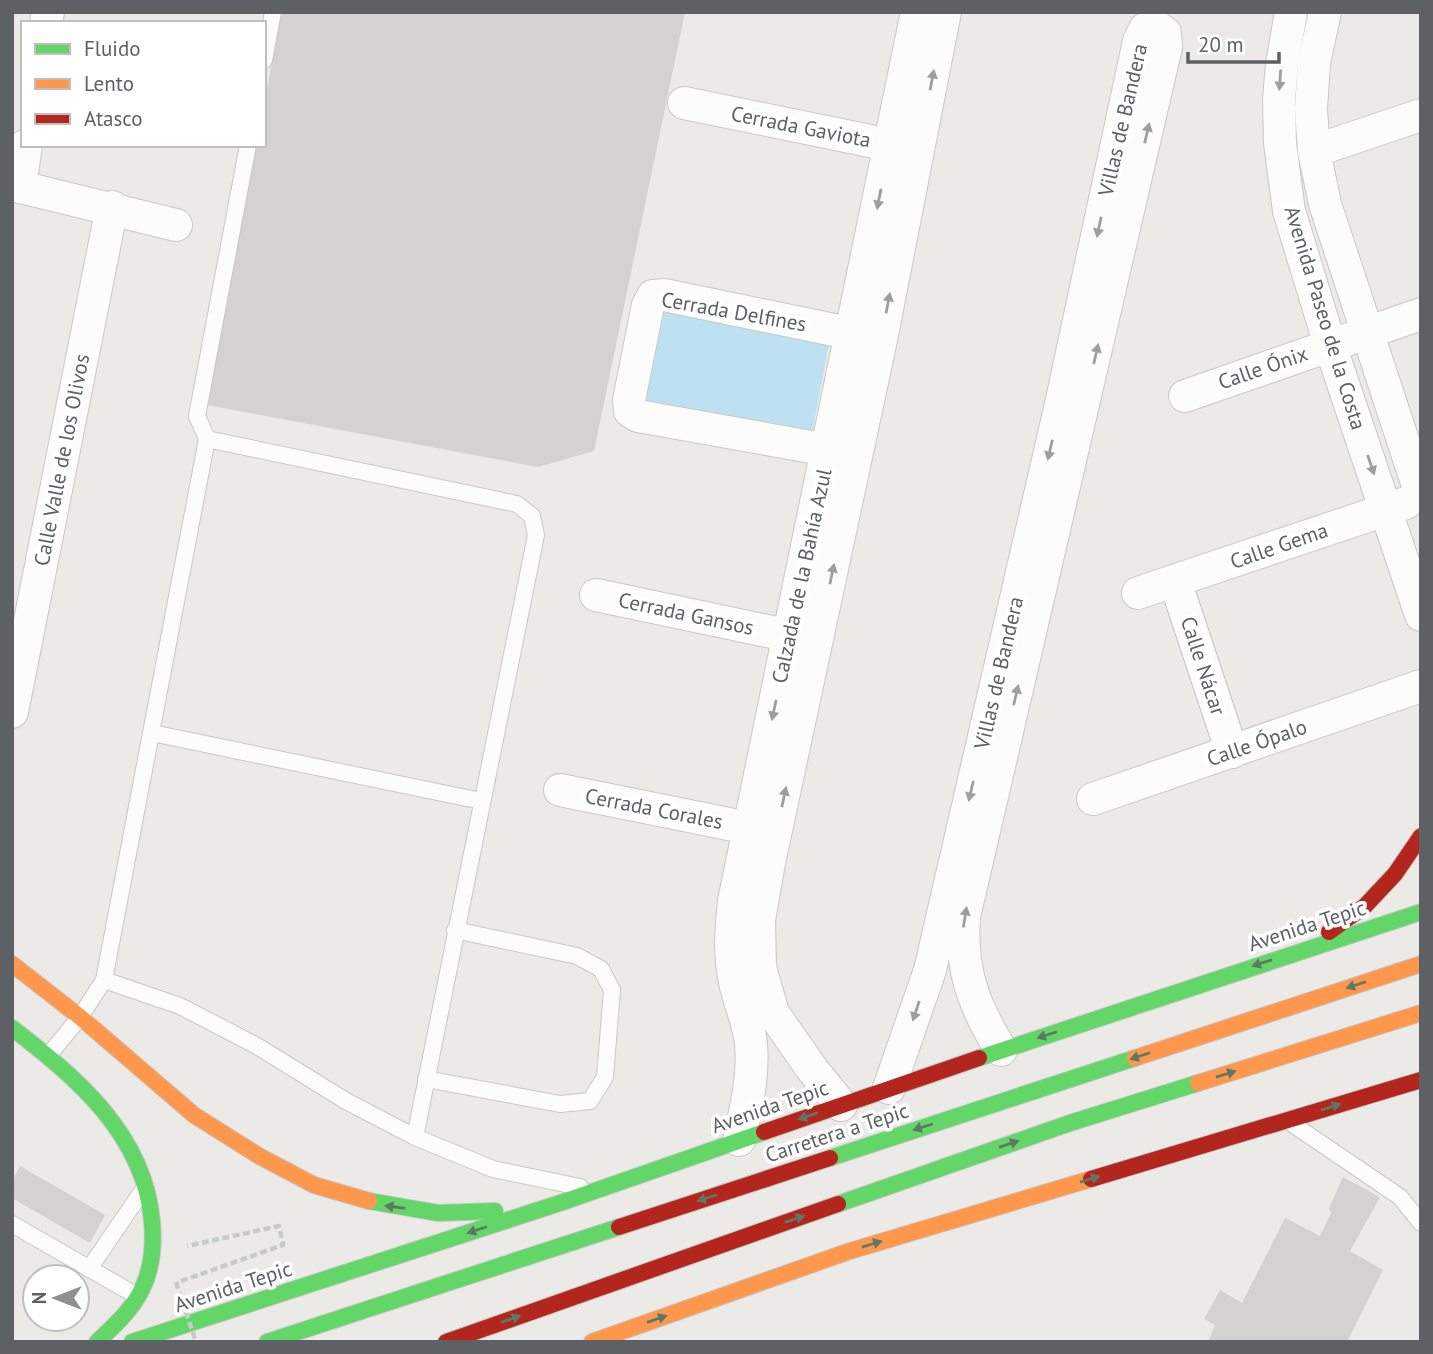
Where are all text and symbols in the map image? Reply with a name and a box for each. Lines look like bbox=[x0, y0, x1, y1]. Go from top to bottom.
legend bbox=[21, 21, 266, 147]
scale bar bbox=[1188, 21, 1279, 65]
text: 20 m bbox=[1198, 31, 1244, 58]
text: Fluido bbox=[84, 35, 141, 62]
street label: Villas de Bandera bbox=[1092, 41, 1153, 200]
one-way arrow bbox=[926, 69, 937, 91]
one-way arrow bbox=[1275, 69, 1286, 91]
text: Lento bbox=[84, 70, 134, 97]
street label: Cerrada Gaviota bbox=[729, 100, 873, 153]
text: Atasco bbox=[84, 105, 143, 132]
one-way arrow bbox=[1141, 122, 1152, 144]
one-way arrow bbox=[874, 188, 885, 210]
street label: Avenida Paseo de la Costa bbox=[1279, 203, 1372, 433]
one-way arrow bbox=[1093, 216, 1104, 238]
street label: Cerrada Delfines bbox=[659, 285, 809, 338]
one-way arrow bbox=[883, 292, 894, 314]
street label: Calle Ónix bbox=[1215, 340, 1311, 395]
one-way arrow bbox=[1091, 343, 1102, 365]
street label: Calle Valle de los Olivos bbox=[28, 352, 95, 568]
one-way arrow bbox=[1044, 439, 1055, 461]
one-way arrow bbox=[1366, 454, 1377, 475]
street label: Calzada de la Bahía Azul bbox=[766, 466, 837, 686]
street label: Calle Gema bbox=[1226, 516, 1331, 575]
one-way arrow bbox=[826, 563, 837, 585]
street label: Cerrada Gansos bbox=[616, 586, 756, 641]
street label: Villas de Bandera bbox=[968, 594, 1029, 753]
street label: Calle Nácar bbox=[1175, 613, 1232, 719]
one-way arrow bbox=[1011, 684, 1022, 706]
one-way arrow bbox=[768, 699, 779, 721]
street label: Calle Ópalo bbox=[1203, 713, 1310, 772]
one-way arrow bbox=[966, 780, 977, 802]
street label: Cerrada Corales bbox=[583, 782, 725, 835]
one-way arrow bbox=[779, 786, 790, 808]
street label: Avenida Tepic bbox=[1245, 894, 1369, 957]
one-way arrow bbox=[960, 906, 971, 928]
one-way arrow bbox=[1252, 958, 1273, 968]
one-way arrow bbox=[1345, 981, 1366, 991]
one-way arrow bbox=[911, 1001, 921, 1022]
one-way arrow bbox=[1036, 1030, 1057, 1041]
one-way arrow bbox=[1129, 1051, 1150, 1062]
one-way arrow bbox=[1215, 1068, 1236, 1079]
street label: Avenida Tepic bbox=[708, 1074, 832, 1139]
street label: Carretera a Tepic bbox=[762, 1097, 912, 1168]
one-way arrow bbox=[1321, 1101, 1342, 1111]
one-way arrow bbox=[798, 1111, 819, 1122]
one-way arrow bbox=[913, 1122, 934, 1133]
one-way arrow bbox=[999, 1138, 1020, 1149]
one-way arrow bbox=[1079, 1174, 1100, 1184]
one-way arrow bbox=[697, 1193, 718, 1204]
one-way arrow bbox=[383, 1201, 405, 1212]
one-way arrow bbox=[784, 1213, 805, 1224]
one-way arrow bbox=[467, 1225, 488, 1236]
one-way arrow bbox=[861, 1239, 882, 1249]
street label: Avenida Tepic bbox=[171, 1255, 295, 1318]
north arrow bbox=[21, 1263, 91, 1333]
text: N bbox=[27, 1292, 51, 1304]
one-way arrow bbox=[500, 1313, 521, 1324]
one-way arrow bbox=[646, 1313, 667, 1324]

